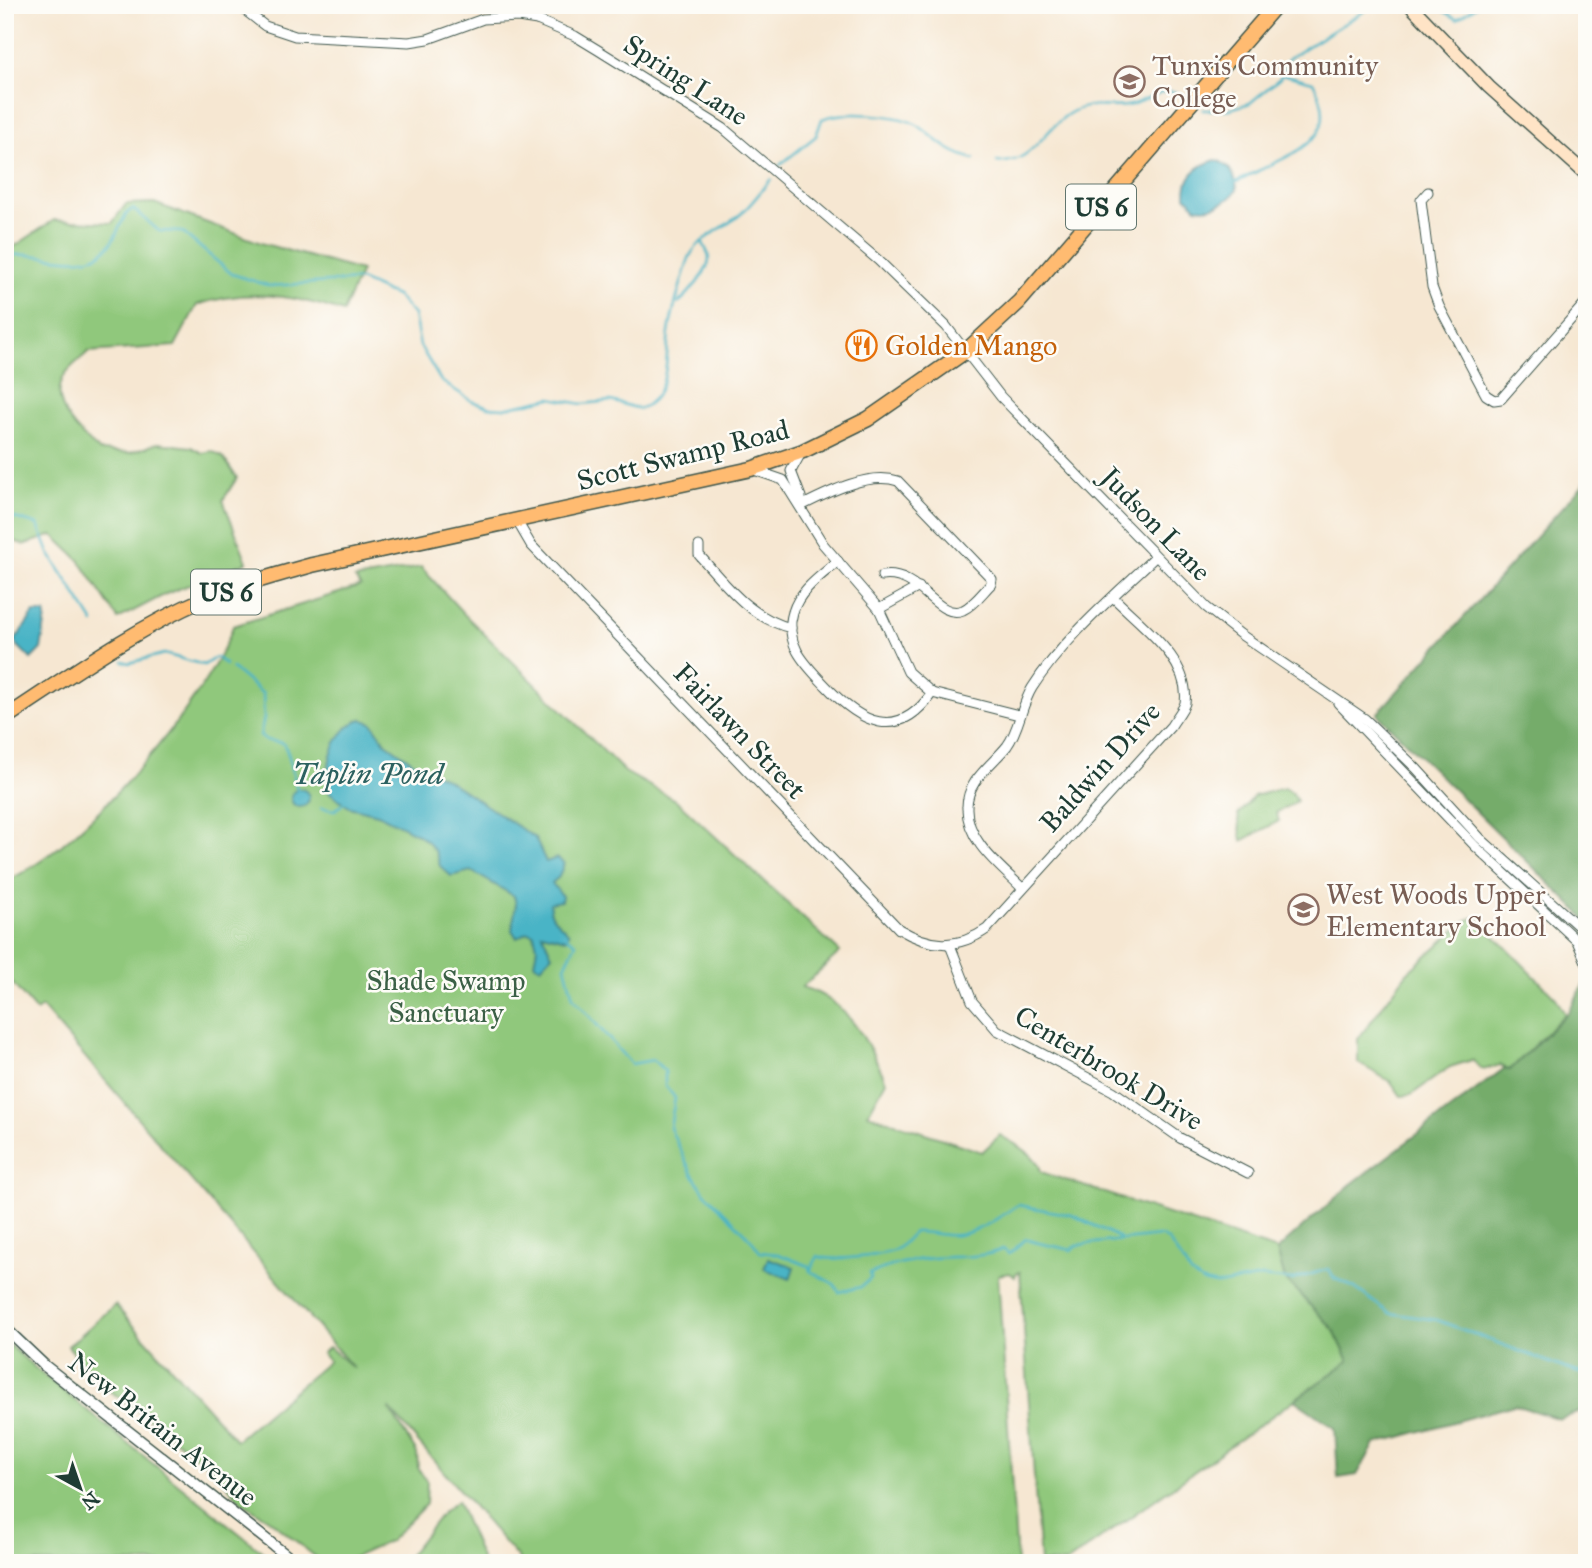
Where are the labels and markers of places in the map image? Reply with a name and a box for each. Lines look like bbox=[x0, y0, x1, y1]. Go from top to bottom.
place label: Tunxis Community College bbox=[1152, 48, 1379, 115]
school or university icon: Tunxis Community College bbox=[1112, 64, 1146, 98]
restaurant icon: Golden Mango bbox=[845, 328, 879, 362]
place label: Golden Mango bbox=[885, 328, 1057, 363]
place label: West Woods Upper Elementary School bbox=[1326, 877, 1547, 944]
school or university icon: West Woods Upper Elementary School bbox=[1286, 893, 1320, 927]

